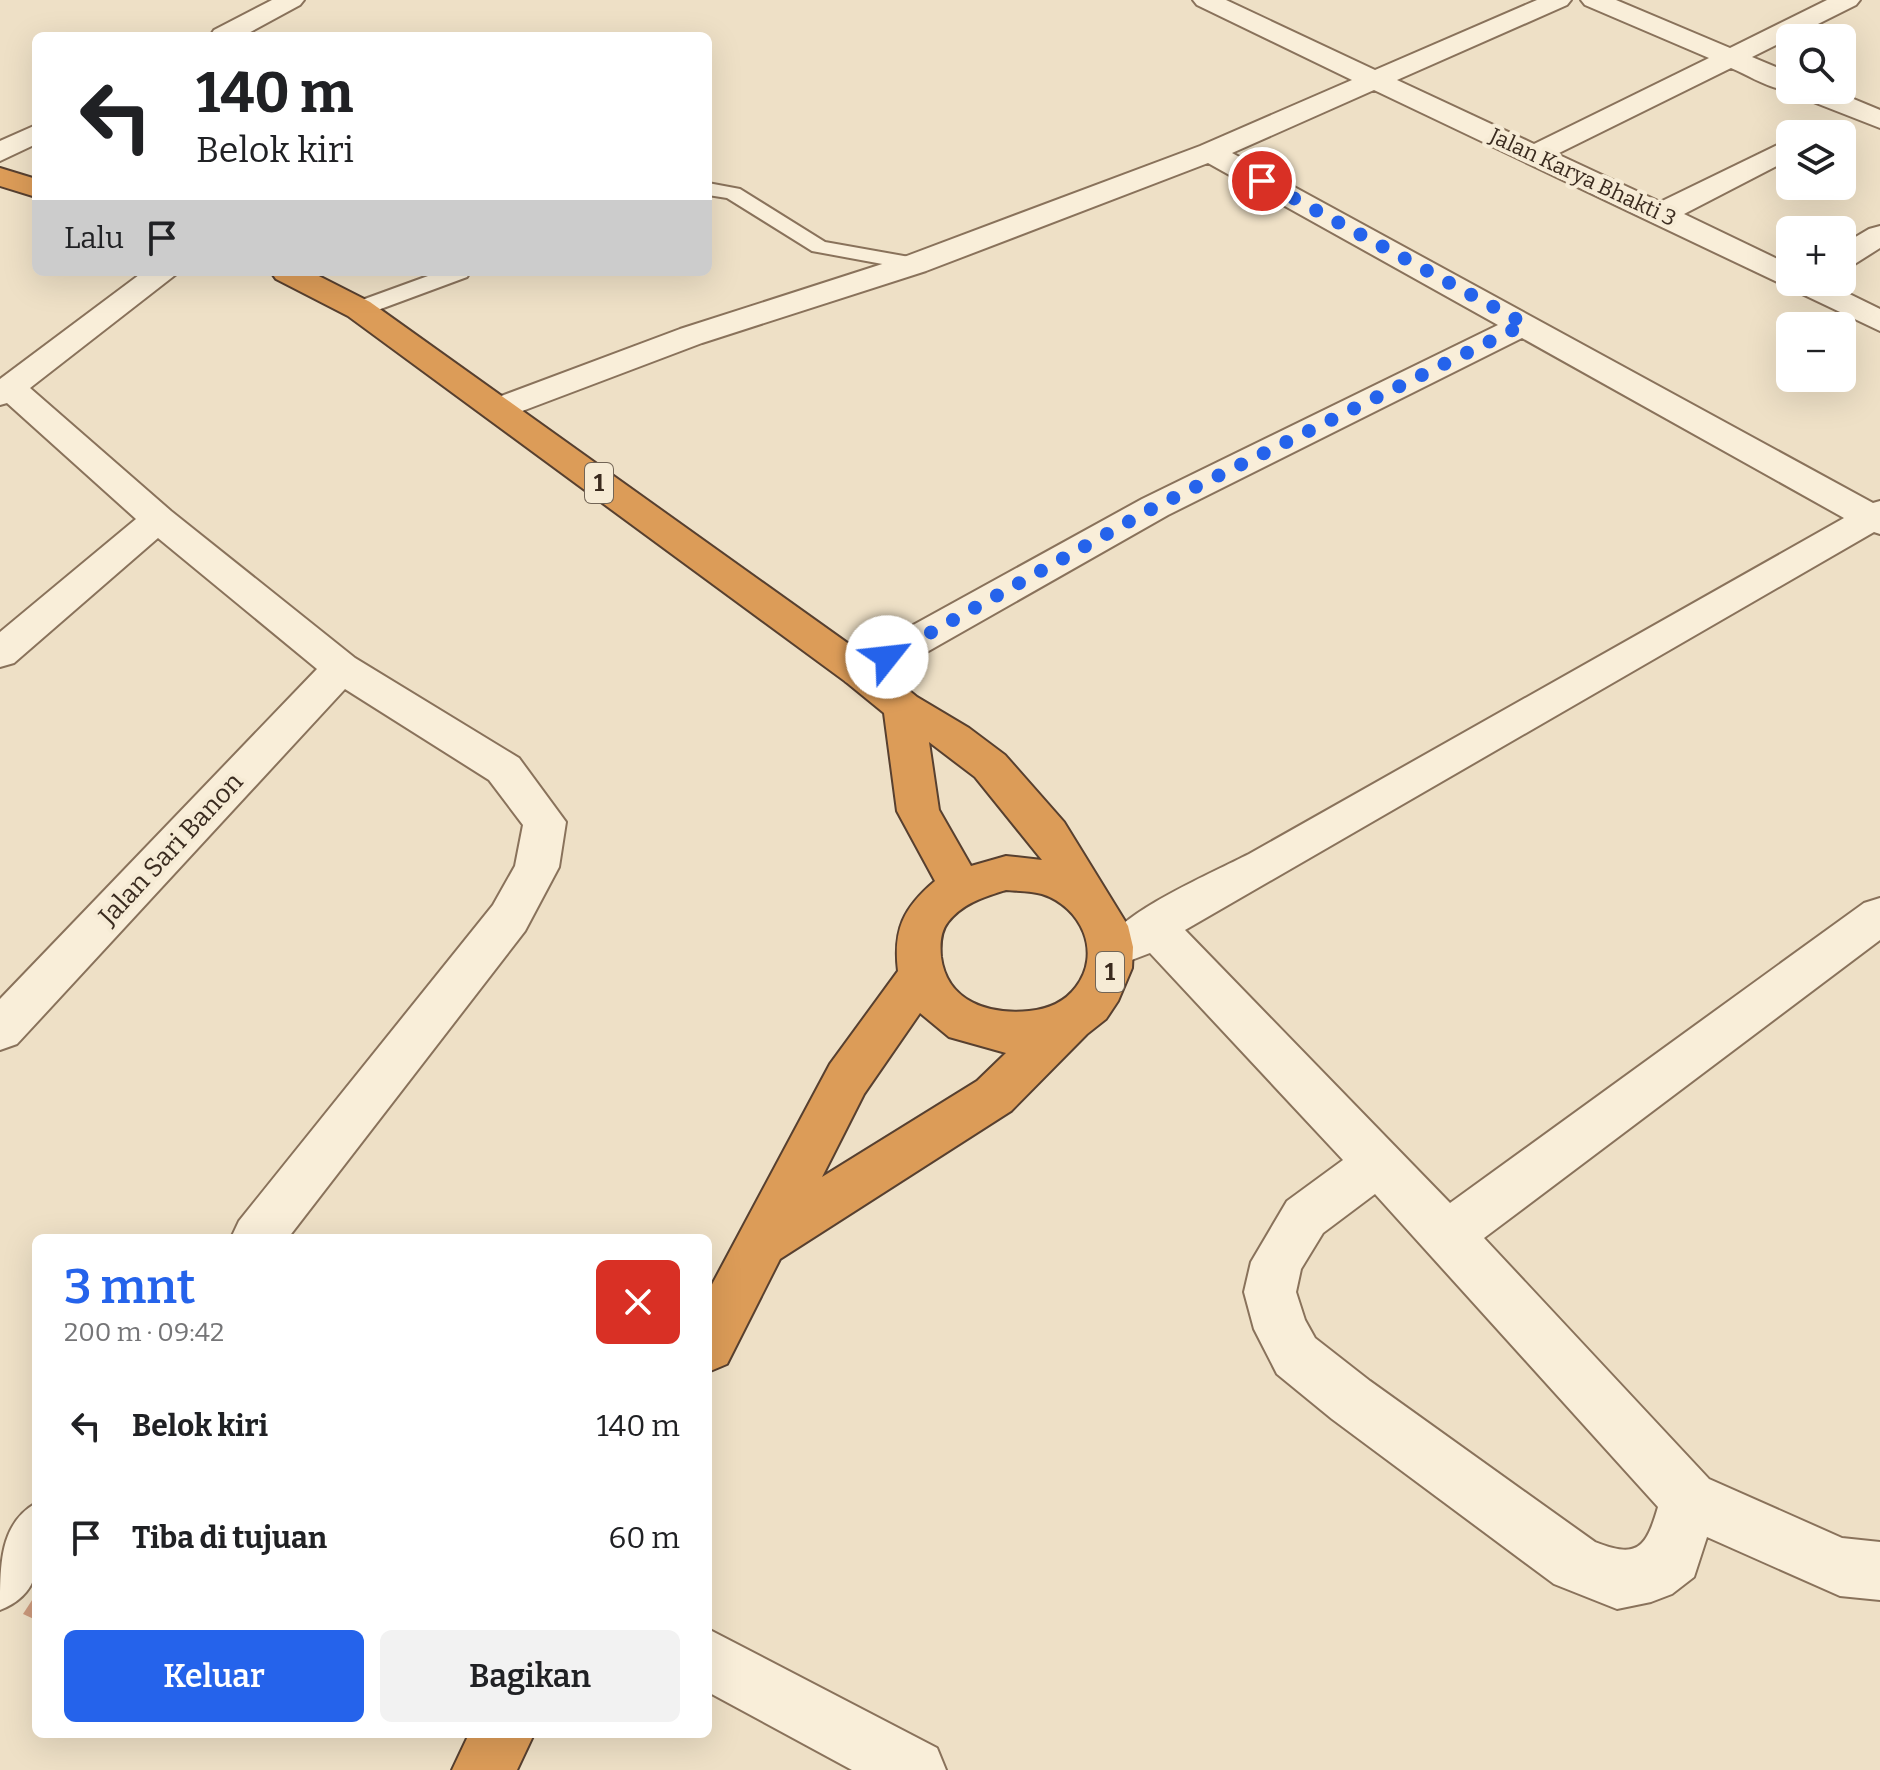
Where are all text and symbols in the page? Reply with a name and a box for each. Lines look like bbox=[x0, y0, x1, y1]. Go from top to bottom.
map controls bbox=[1776, 24, 1856, 392]
button: search bbox=[1776, 24, 1856, 104]
text: 140 m bbox=[196, 60, 353, 127]
icon: left bbox=[64, 64, 168, 168]
button: layers bbox=[1776, 120, 1856, 200]
street label: Jalan Karya Bhakti 3 bbox=[1485, 121, 1681, 232]
text: Belok kiri bbox=[196, 128, 354, 172]
pin bbox=[1228, 147, 1296, 215]
icon: arrive bbox=[1240, 159, 1284, 203]
icon: arrive bbox=[140, 216, 184, 260]
button: + bbox=[1776, 216, 1856, 296]
text: Lalu bbox=[64, 220, 124, 256]
button: − bbox=[1776, 312, 1856, 392]
road number: 1 bbox=[585, 463, 613, 503]
position arrow bbox=[845, 615, 929, 699]
street label: Jalan Sari Banon bbox=[92, 766, 250, 932]
road number: 1 bbox=[1096, 952, 1124, 992]
text: 3 mnt bbox=[64, 1258, 195, 1316]
button: close bbox=[596, 1260, 680, 1344]
text: 200 m · 09:42 bbox=[64, 1317, 224, 1348]
icon: left bbox=[64, 1404, 108, 1448]
text: Belok kiri bbox=[132, 1408, 268, 1444]
text: 140 m bbox=[596, 1408, 680, 1444]
icon: arrive bbox=[64, 1516, 108, 1560]
text: Tiba di tujuan bbox=[132, 1520, 327, 1556]
text: 60 m bbox=[609, 1520, 680, 1556]
button: Keluar bbox=[64, 1630, 364, 1722]
button: Bagikan bbox=[380, 1630, 680, 1722]

